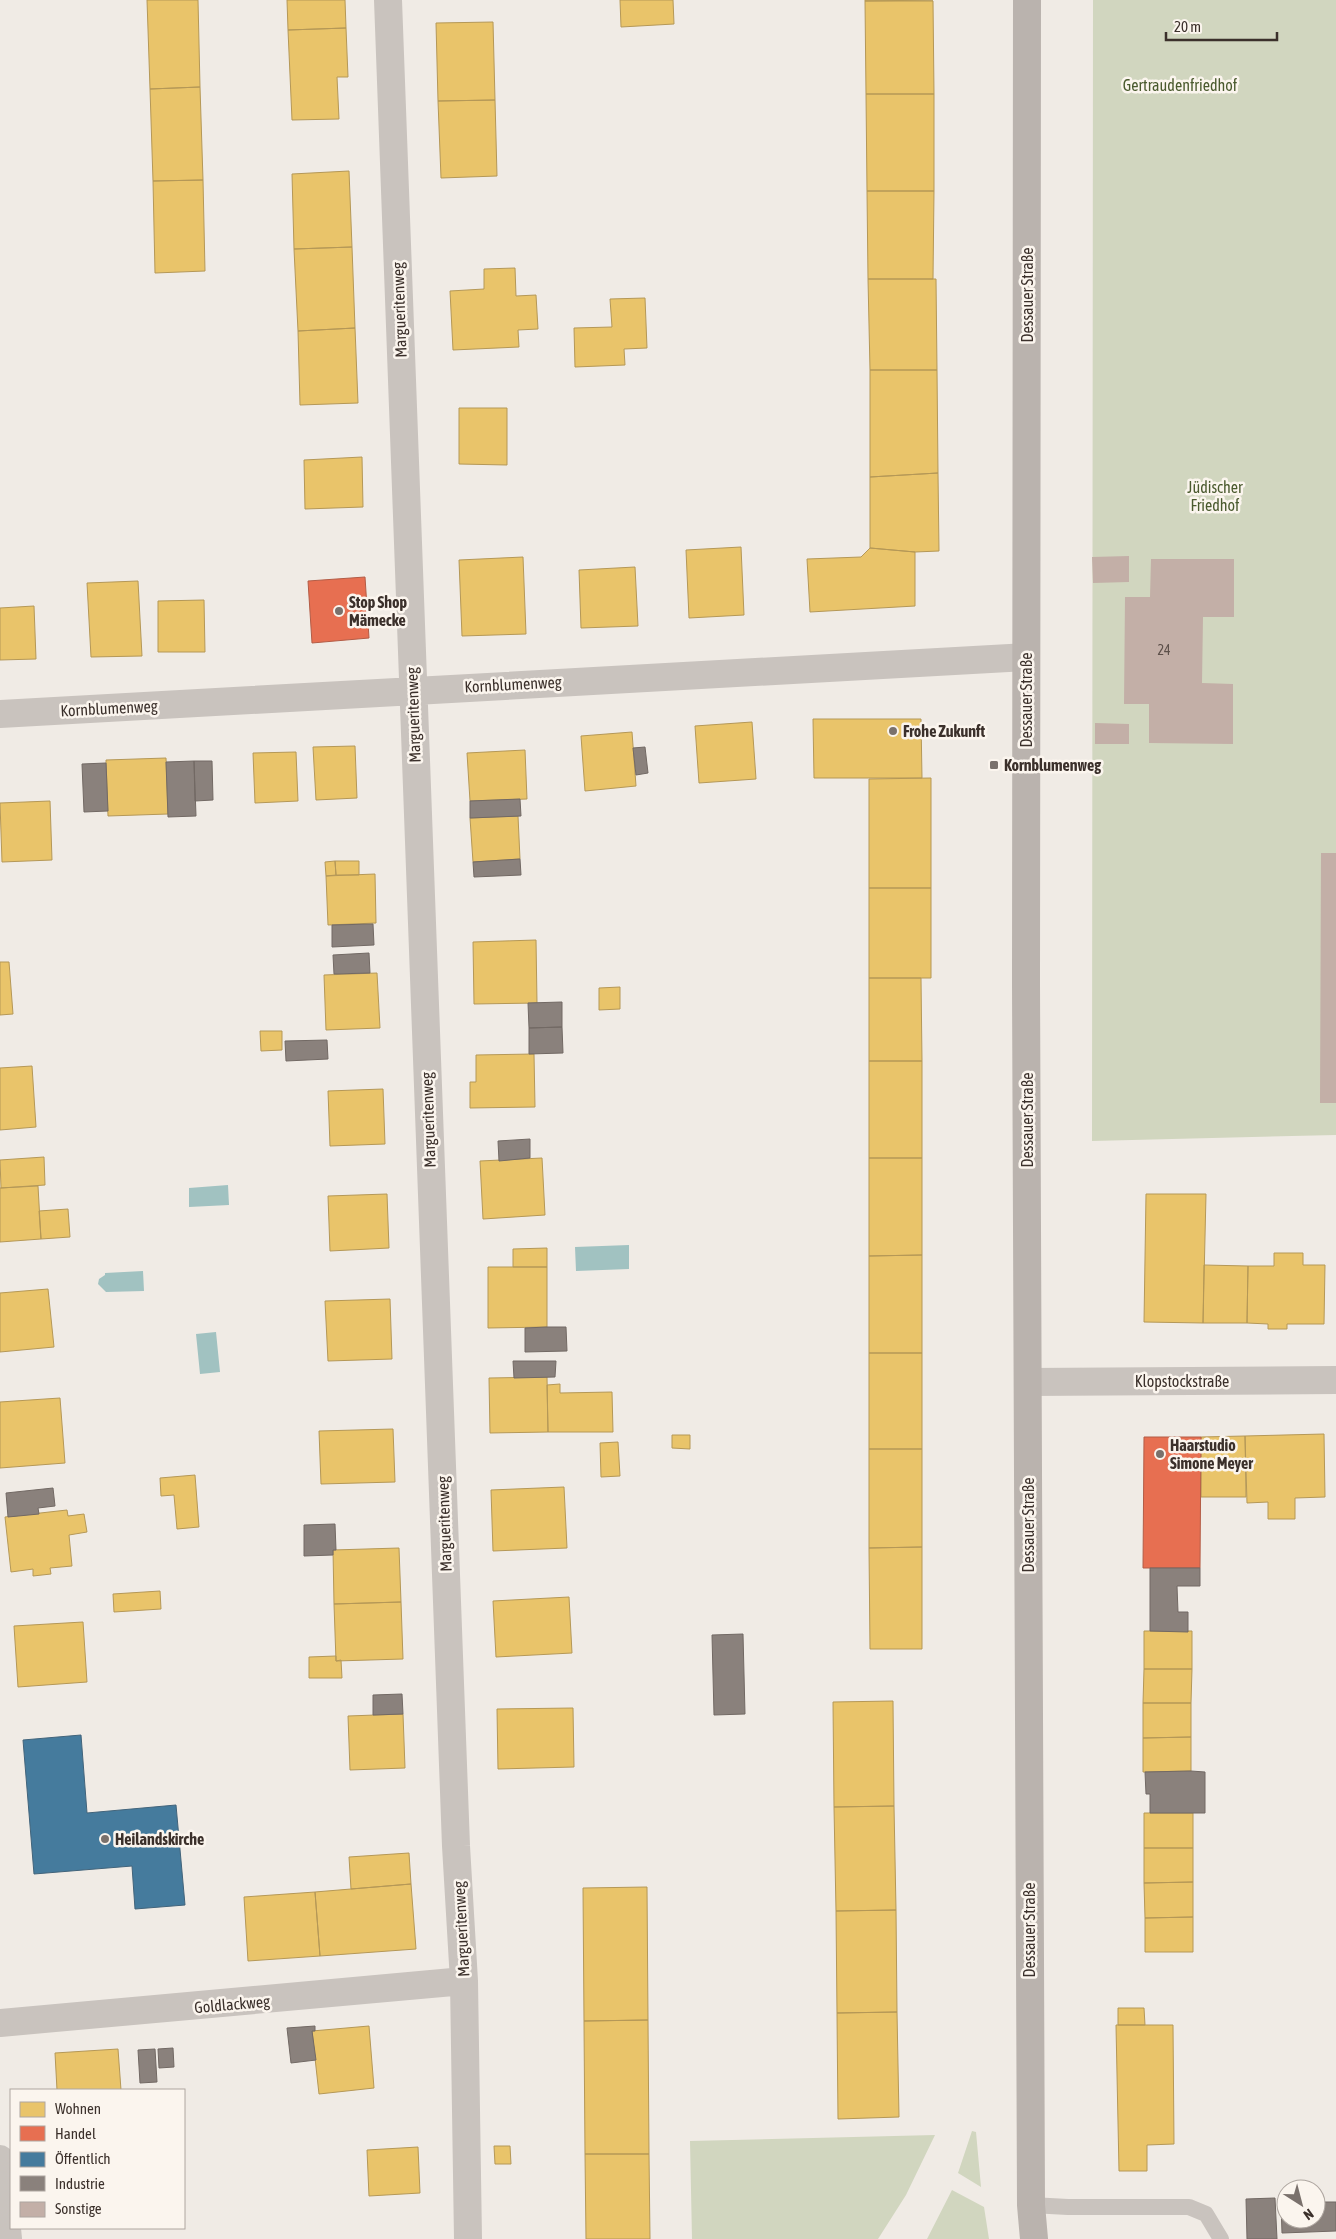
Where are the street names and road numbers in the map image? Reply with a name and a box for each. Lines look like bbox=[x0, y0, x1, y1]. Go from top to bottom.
street label: Dessauer Straße bbox=[1018, 248, 1036, 342]
street label: Margueritenweg bbox=[388, 262, 411, 358]
street label: Dessauer Straße bbox=[1017, 653, 1035, 747]
street label: Margueritenweg bbox=[402, 667, 425, 763]
street label: Kornblumenweg bbox=[464, 672, 562, 697]
street label: Kornblumenweg bbox=[60, 696, 158, 721]
street label: Margueritenweg bbox=[417, 1072, 440, 1168]
street label: Dessauer Straße bbox=[1018, 1073, 1036, 1167]
street label: Klopstockstraße bbox=[1135, 1372, 1229, 1391]
street label: Margueritenweg bbox=[433, 1476, 456, 1572]
street label: Dessauer Straße bbox=[1019, 1478, 1037, 1572]
street label: Margueritenweg bbox=[450, 1881, 473, 1977]
street label: Dessauer Straße bbox=[1020, 1883, 1038, 1977]
street label: Goldlackweg bbox=[193, 1992, 271, 2017]

